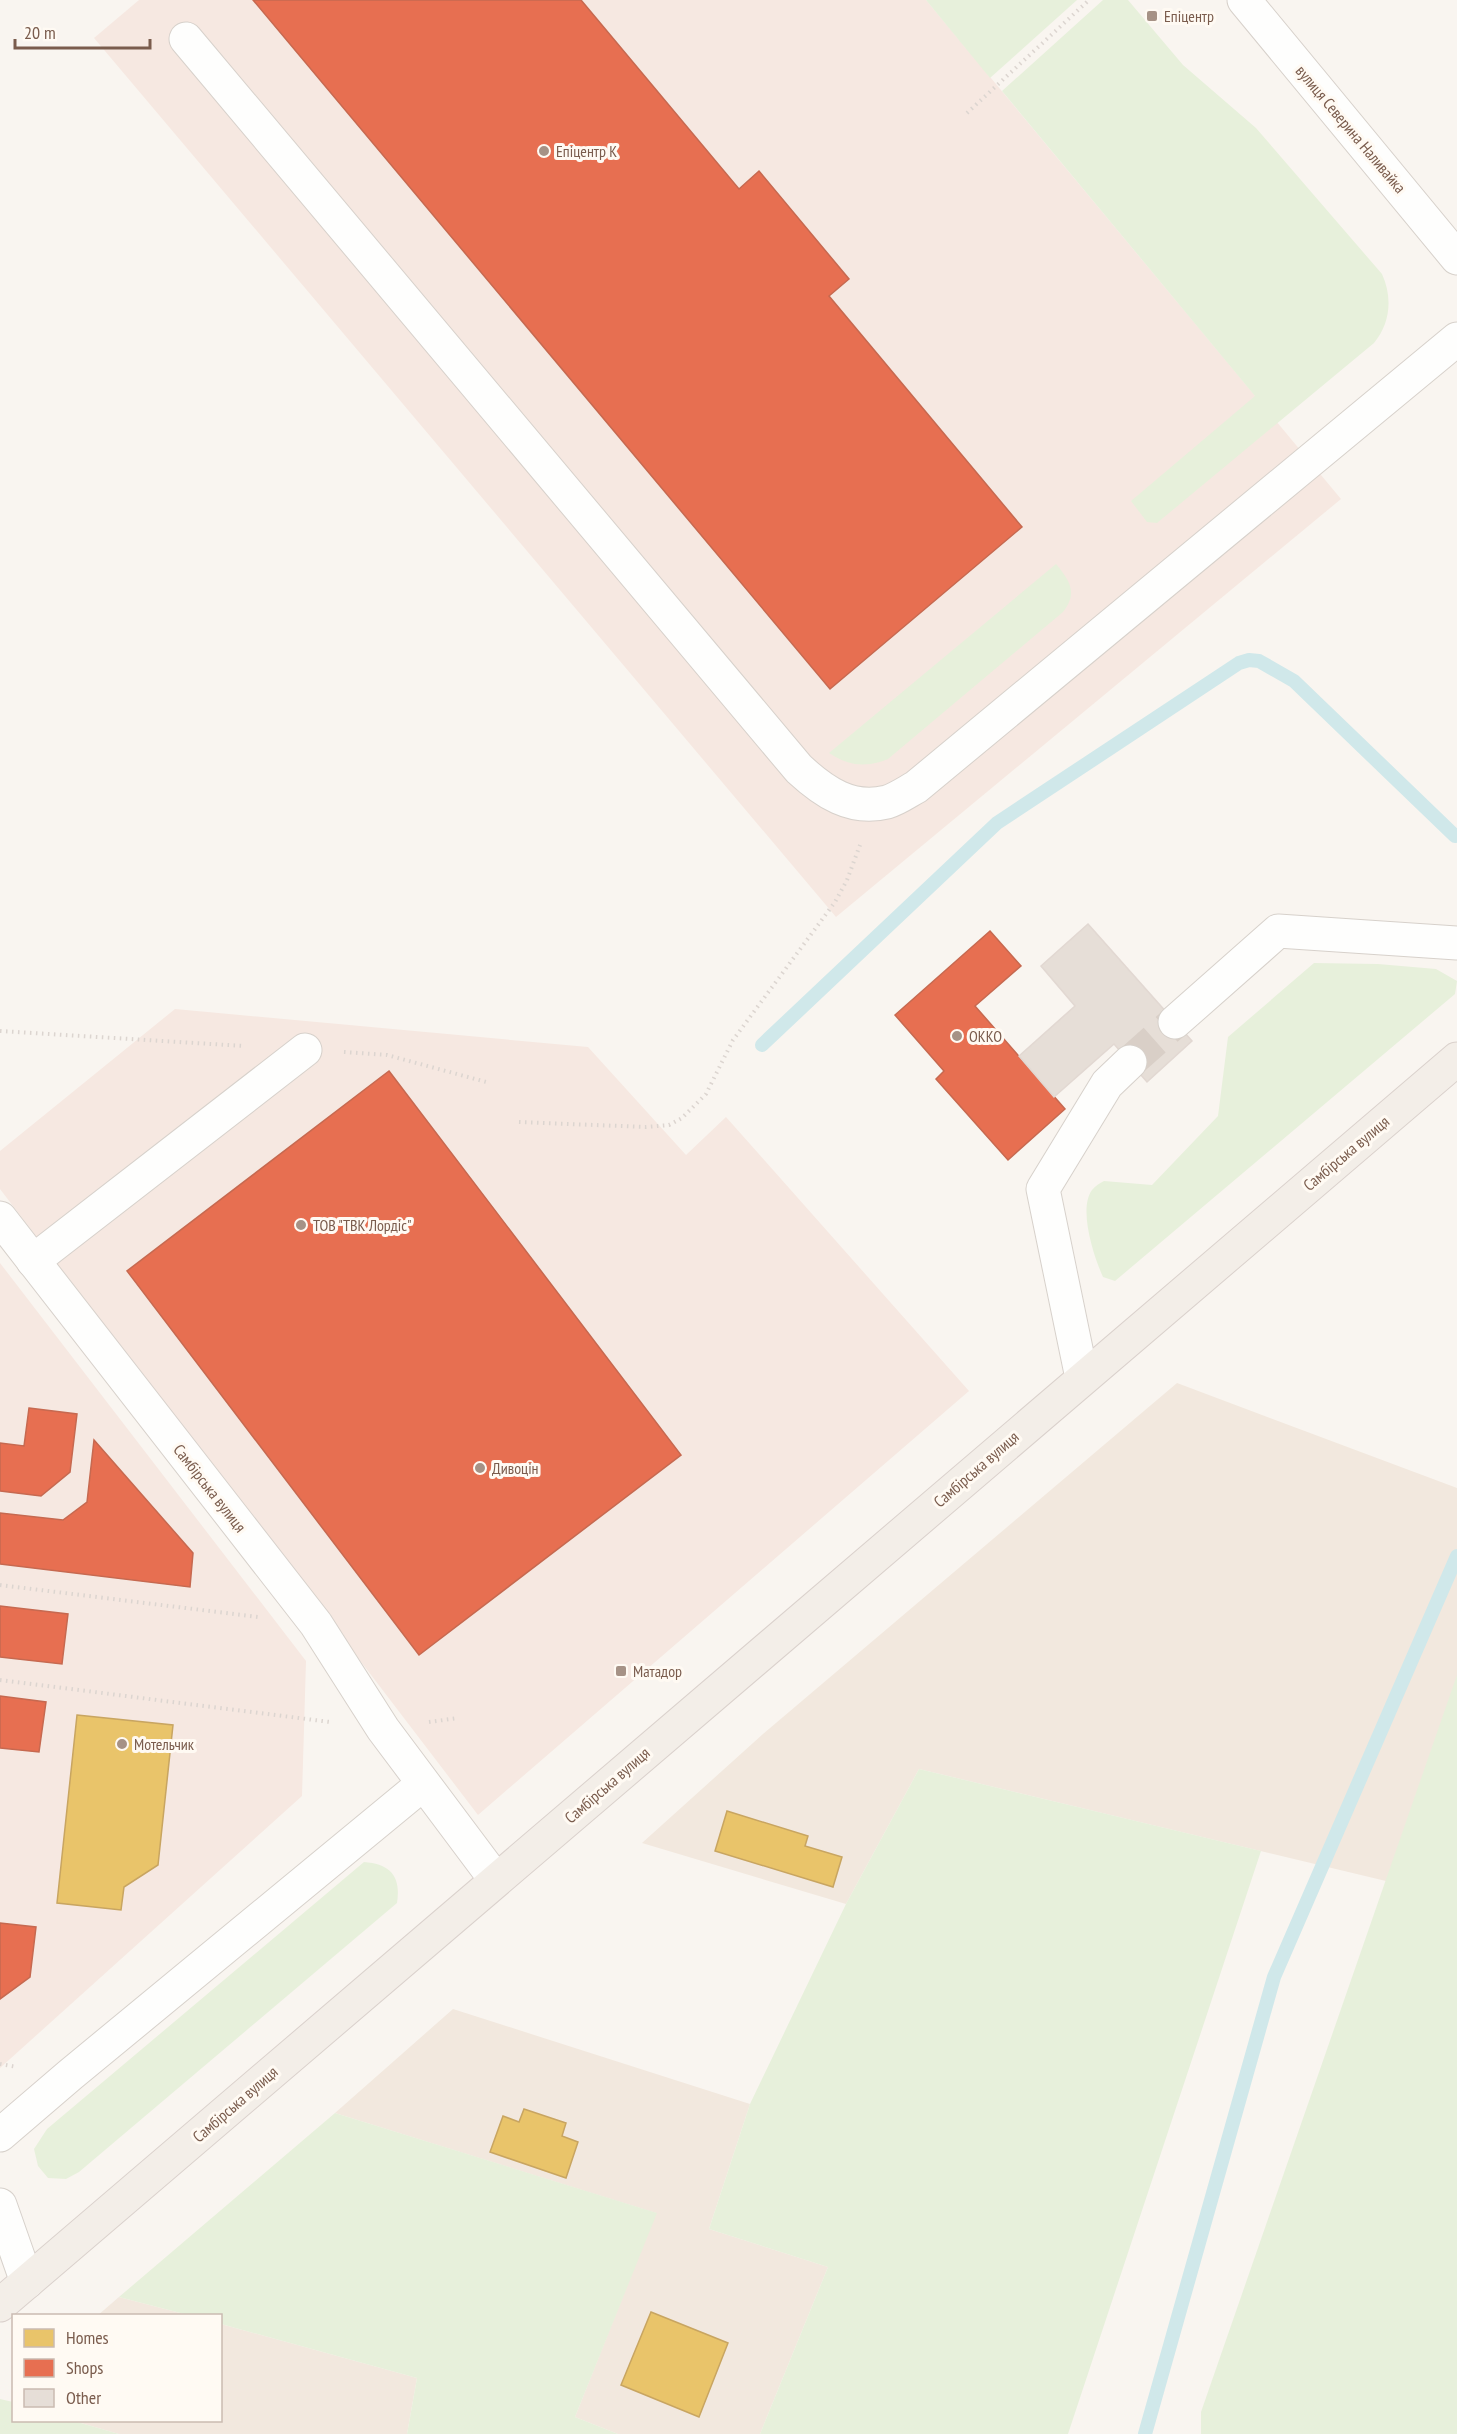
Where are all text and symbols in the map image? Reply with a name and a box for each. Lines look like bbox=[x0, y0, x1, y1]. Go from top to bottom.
place label: Епіцентр bbox=[1164, 6, 1214, 26]
marker: Епіцентр bbox=[1145, 9, 1159, 23]
scale bar bbox=[15, 12, 150, 50]
text: 20 m bbox=[24, 21, 56, 44]
street label: вулиця Северина Наливайка bbox=[1292, 61, 1410, 197]
place label: Епіцентр К bbox=[556, 141, 617, 161]
marker: Епіцентр К bbox=[537, 144, 551, 158]
place label: ОККО bbox=[969, 1026, 1002, 1046]
marker: ОККО bbox=[950, 1029, 964, 1043]
street label: Самбірська вулиця bbox=[1299, 1111, 1393, 1195]
place label: ТОВ "ТВК Лордіс" bbox=[313, 1215, 411, 1235]
marker: ТОВ "ТВК Лордіс" bbox=[294, 1218, 308, 1232]
street label: Самбірська вулиця bbox=[929, 1427, 1023, 1511]
street label: Самбірська вулиця bbox=[169, 1440, 251, 1536]
place label: Дивоцін bbox=[492, 1458, 539, 1478]
marker: Дивоцін bbox=[473, 1461, 487, 1475]
place label: Матадор bbox=[633, 1661, 682, 1681]
marker: Матадор bbox=[614, 1664, 628, 1678]
place label: Мотельчик bbox=[134, 1734, 195, 1754]
marker: Мотельчик bbox=[115, 1737, 129, 1751]
street label: Самбірська вулиця bbox=[560, 1743, 654, 1827]
street label: Самбірська вулиця bbox=[188, 2062, 282, 2146]
legend bbox=[12, 2314, 222, 2422]
text: Homes bbox=[66, 2326, 109, 2349]
text: Shops bbox=[66, 2356, 103, 2379]
text: Other bbox=[66, 2386, 101, 2409]

